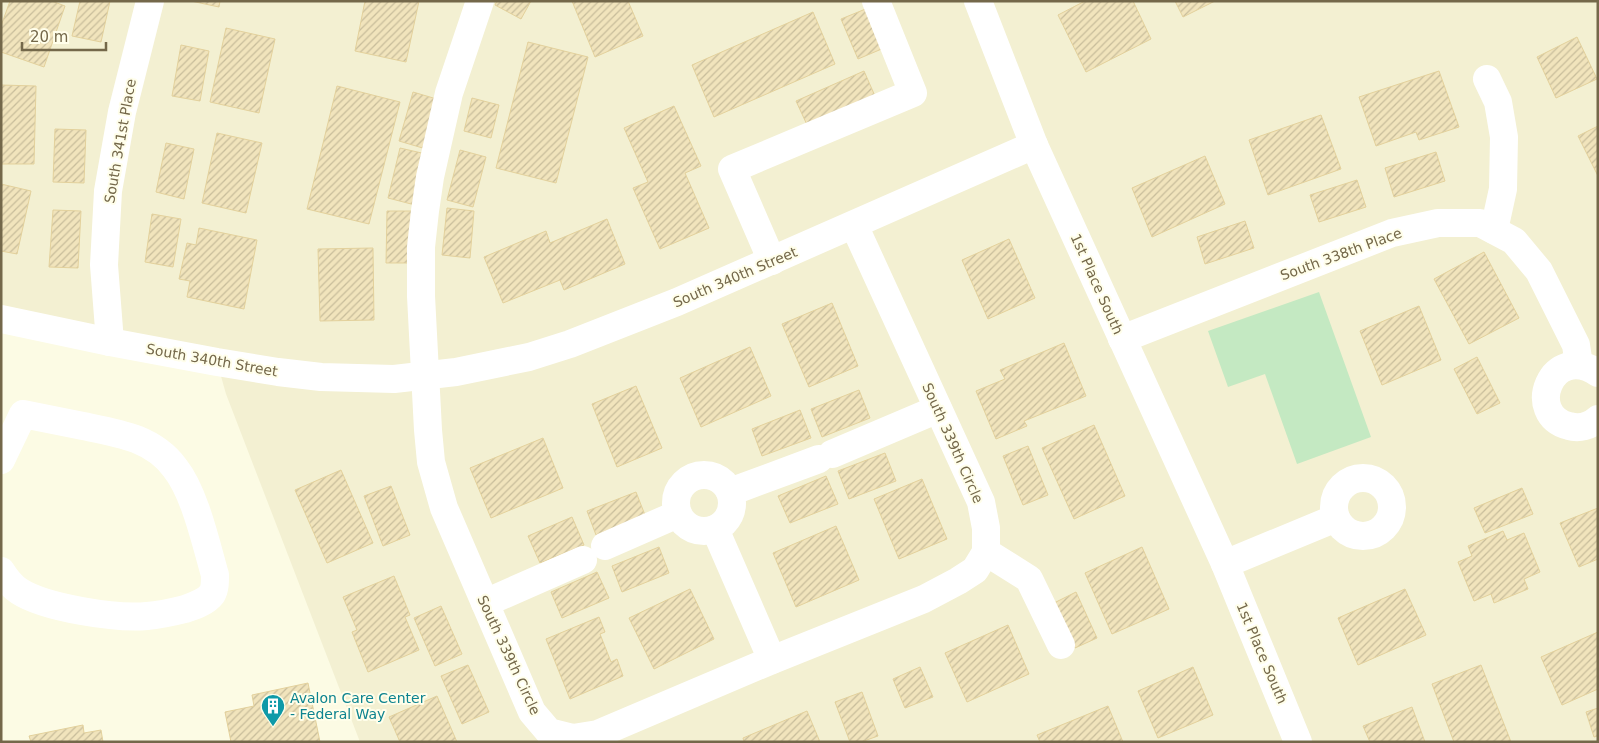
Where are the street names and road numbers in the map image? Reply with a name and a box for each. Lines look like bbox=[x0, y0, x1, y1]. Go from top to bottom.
street label: South 341st Place bbox=[101, 77, 139, 205]
street label: South 338th Place bbox=[1278, 225, 1404, 283]
street label: 1st Place South bbox=[1068, 231, 1126, 337]
street label: South 340th Street bbox=[671, 243, 800, 310]
street label: South 340th Street bbox=[145, 341, 279, 380]
street label: South 339th Circle bbox=[919, 380, 987, 506]
street label: South 339th Circle bbox=[474, 593, 544, 717]
street label: 1st Place South bbox=[1233, 600, 1291, 706]

